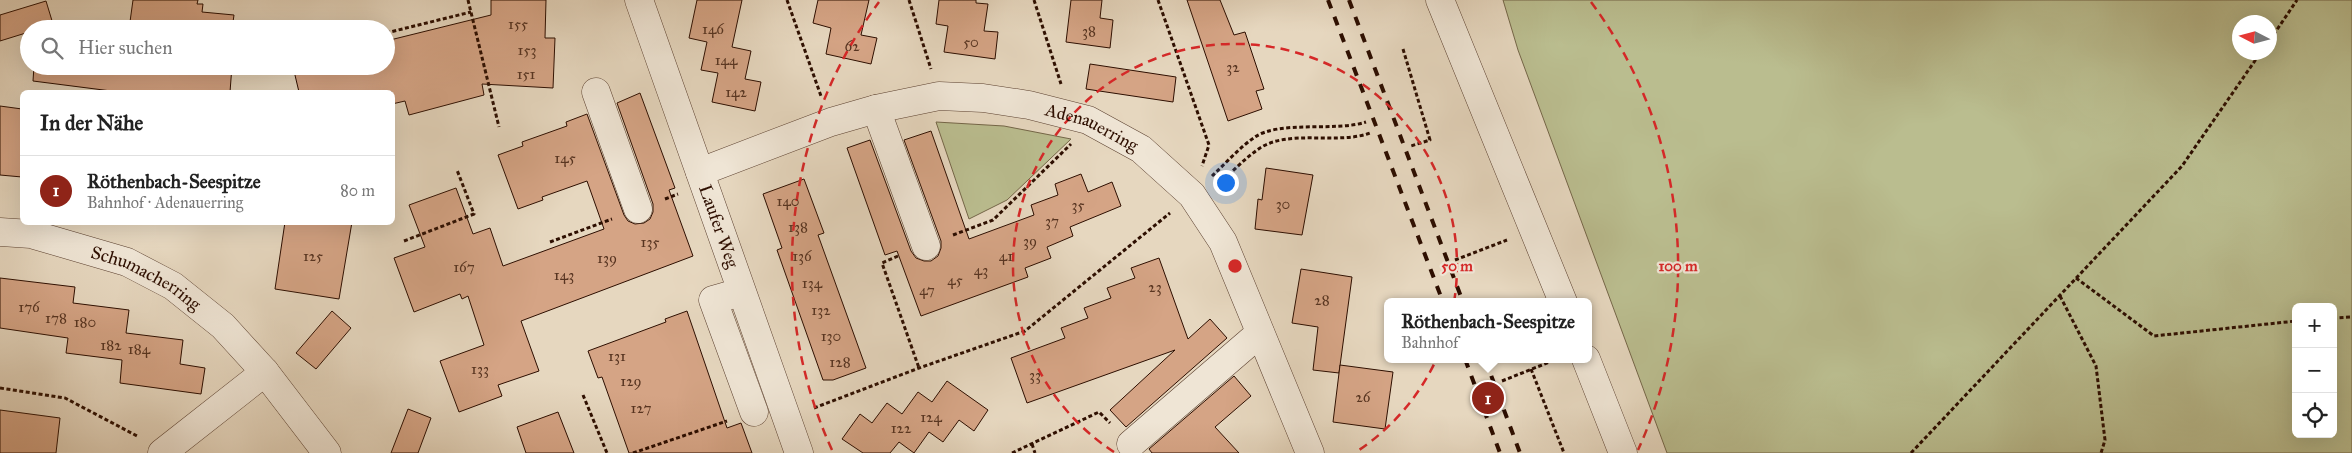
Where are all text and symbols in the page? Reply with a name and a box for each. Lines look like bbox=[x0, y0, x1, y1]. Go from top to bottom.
house number: 155 bbox=[508, 15, 528, 33]
north arrow bbox=[2232, 15, 2277, 60]
search box bbox=[20, 20, 395, 75]
house number: 146 bbox=[702, 20, 725, 38]
house number: 38 bbox=[1082, 22, 1096, 40]
house number: 50 bbox=[963, 33, 979, 51]
icon: search bbox=[38, 34, 66, 62]
text: Hier suchen bbox=[78, 36, 172, 59]
house number: 62 bbox=[844, 37, 860, 55]
house number: 153 bbox=[518, 41, 536, 59]
house number: 144 bbox=[715, 51, 738, 69]
house number: 32 bbox=[1226, 58, 1240, 76]
house number: 151 bbox=[517, 65, 535, 83]
house number: 142 bbox=[725, 83, 747, 101]
street label: Adenauerring bbox=[1042, 98, 1143, 158]
text: In der Nähe bbox=[40, 110, 143, 136]
house number: 145 bbox=[554, 149, 576, 167]
text: Röthenbach-Seespitze bbox=[87, 170, 261, 193]
your location bbox=[1213, 170, 1239, 196]
text: 1 bbox=[53, 181, 59, 200]
text: 80 m bbox=[340, 181, 375, 200]
street label: Laufer Weg bbox=[694, 182, 744, 272]
house number: 140 bbox=[776, 192, 800, 210]
text: Bahnhof · Adenauerring bbox=[87, 193, 243, 212]
house number: 30 bbox=[1276, 195, 1290, 213]
house number: 35 bbox=[1072, 196, 1085, 214]
house number: 37 bbox=[1045, 212, 1059, 230]
house number: 138 bbox=[788, 218, 808, 236]
house number: 39 bbox=[1023, 232, 1037, 250]
house number: 135 bbox=[641, 233, 659, 251]
street label: Schumacherring bbox=[88, 241, 206, 316]
house number: 125 bbox=[303, 247, 323, 265]
house number: 136 bbox=[792, 247, 813, 265]
house number: 41 bbox=[999, 247, 1013, 265]
house number: 139 bbox=[597, 249, 617, 267]
centre of rings bbox=[1226, 257, 1244, 275]
text: 50 m bbox=[1441, 257, 1473, 275]
text: 100 m bbox=[1658, 257, 1698, 275]
house number: 167 bbox=[453, 258, 475, 276]
house number: 43 bbox=[974, 261, 988, 279]
house number: 143 bbox=[554, 266, 574, 284]
house number: 45 bbox=[947, 271, 963, 289]
house number: 134 bbox=[802, 274, 823, 292]
house number: 23 bbox=[1148, 278, 1162, 296]
house number: 47 bbox=[919, 281, 935, 299]
house number: 28 bbox=[1314, 291, 1330, 309]
house number: 176 bbox=[18, 298, 41, 316]
popup bbox=[1384, 298, 1592, 363]
house number: 132 bbox=[811, 301, 831, 319]
map controls bbox=[2292, 303, 2337, 438]
button: + bbox=[2292, 303, 2337, 348]
house number: 178 bbox=[45, 309, 67, 327]
text: Röthenbach-Seespitze bbox=[1401, 310, 1575, 333]
house number: 180 bbox=[74, 313, 96, 331]
house number: 130 bbox=[821, 327, 841, 345]
text: Bahnhof bbox=[1401, 333, 1458, 352]
house number: 182 bbox=[100, 336, 122, 354]
house number: 184 bbox=[128, 340, 151, 358]
house number: 131 bbox=[608, 347, 626, 365]
button: − bbox=[2292, 348, 2337, 393]
house number: 128 bbox=[829, 353, 851, 371]
house number: 133 bbox=[471, 360, 489, 378]
house number: 33 bbox=[1029, 366, 1041, 384]
house number: 129 bbox=[620, 372, 642, 390]
pin: 1 bbox=[1472, 379, 1504, 417]
house number: 26 bbox=[1355, 388, 1372, 406]
button: locate bbox=[2292, 393, 2337, 438]
house number: 127 bbox=[631, 399, 651, 417]
house number: 124 bbox=[920, 408, 942, 426]
house number: 122 bbox=[891, 419, 912, 437]

